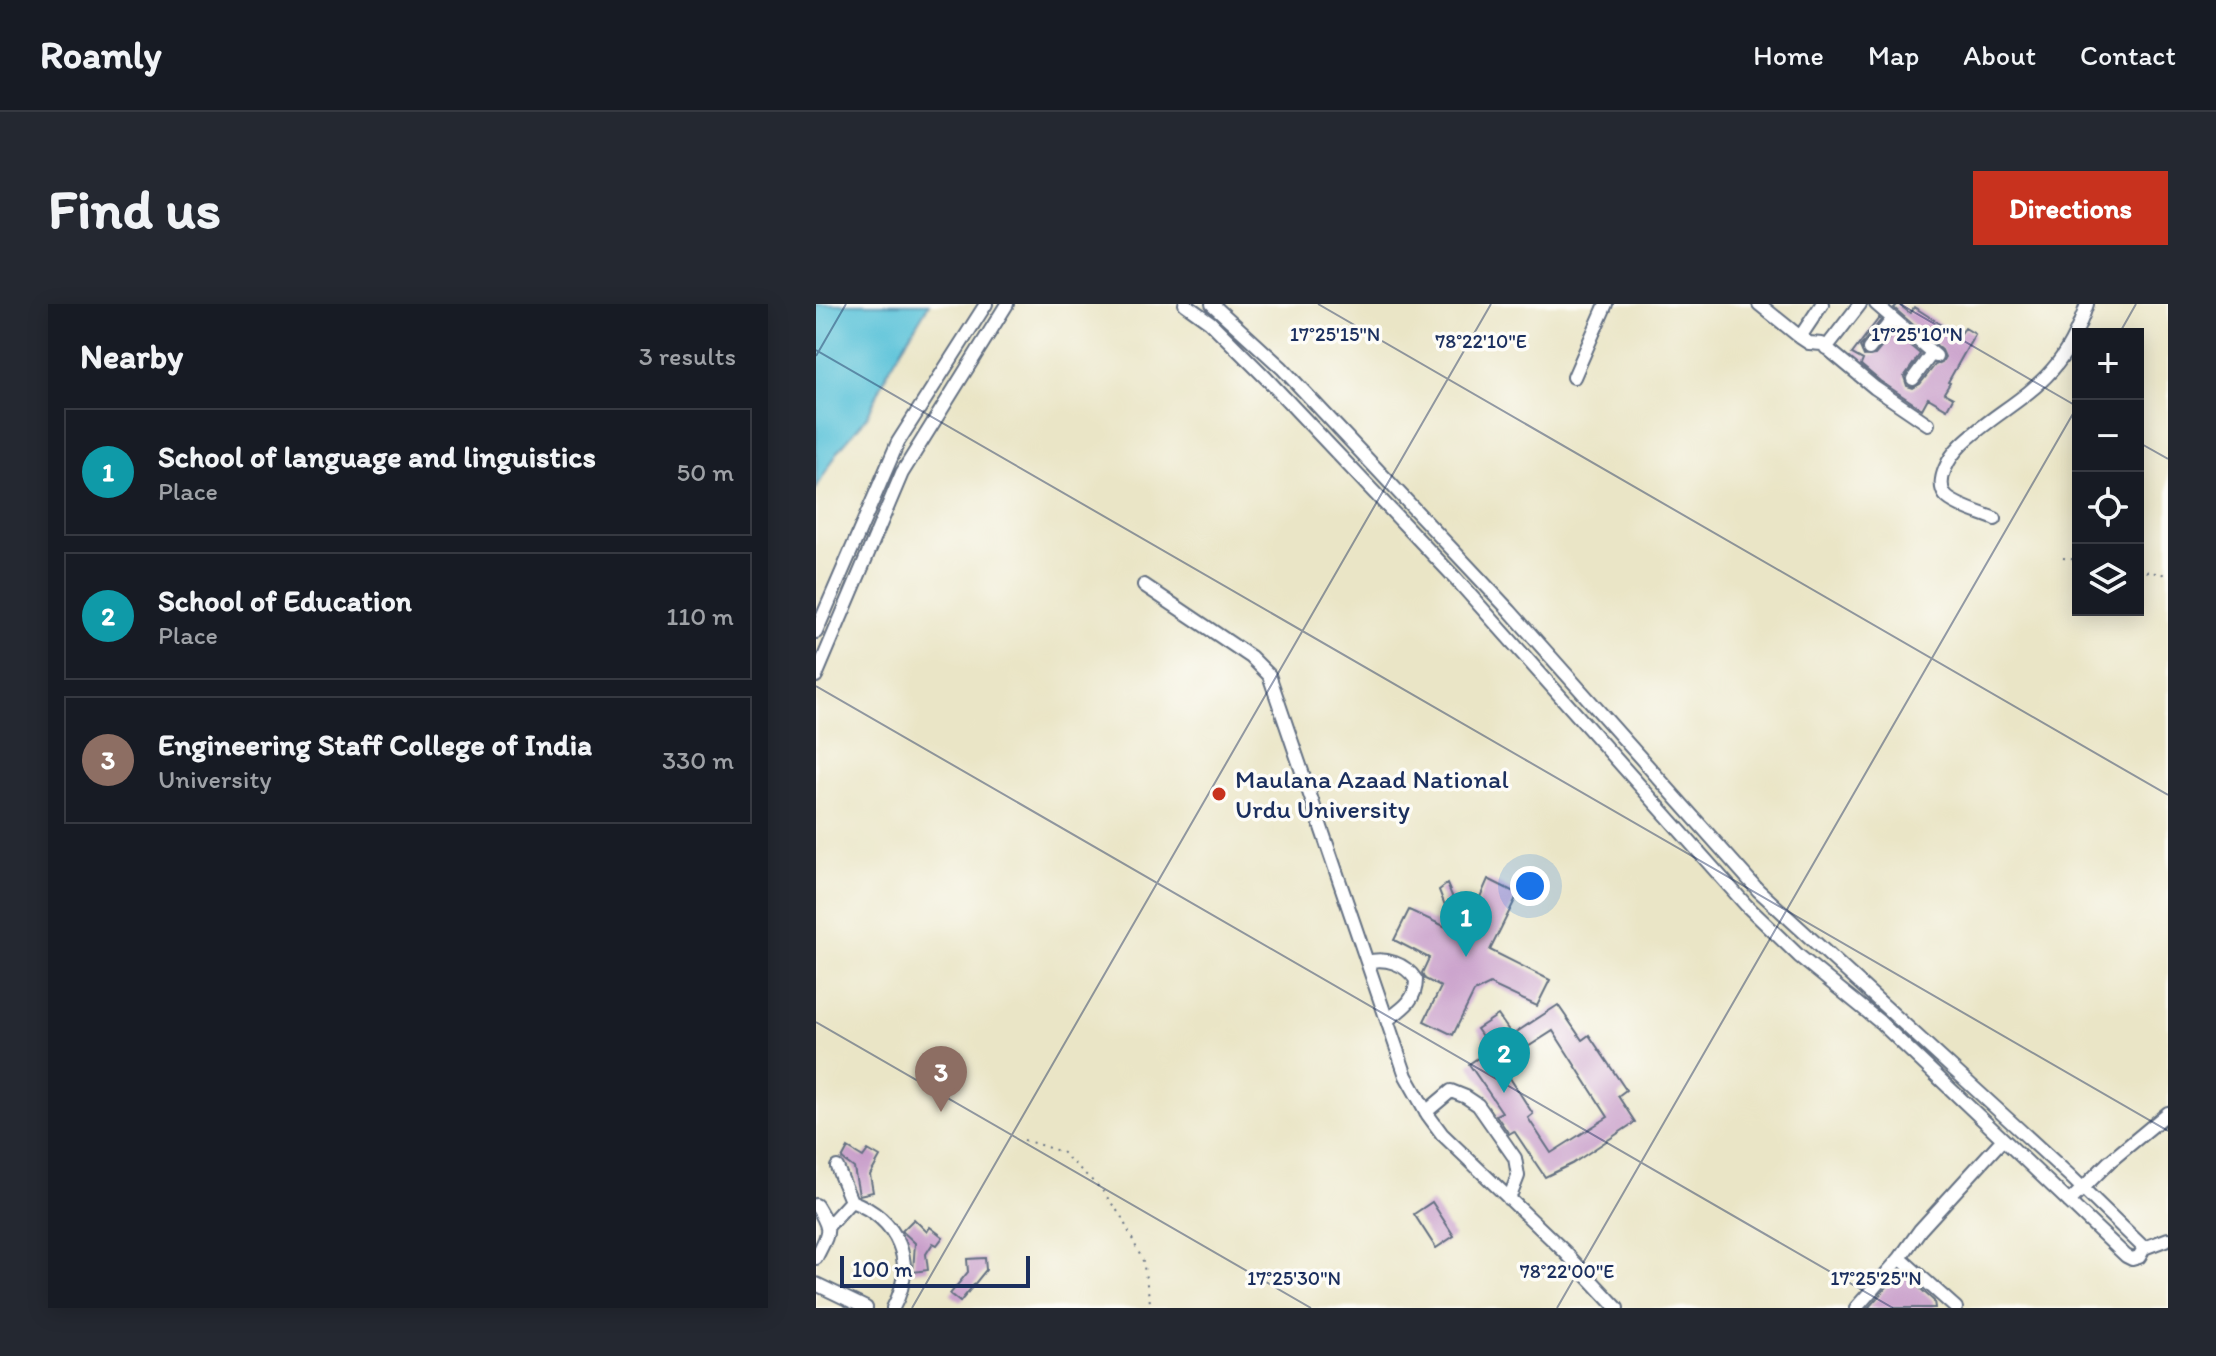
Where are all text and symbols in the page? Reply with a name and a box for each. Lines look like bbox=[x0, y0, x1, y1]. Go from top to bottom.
text: Roamly bbox=[40, 32, 162, 78]
text: Home bbox=[1753, 38, 1824, 72]
text: Map bbox=[1868, 38, 1919, 72]
text: About bbox=[1963, 38, 2036, 72]
text: Contact bbox=[2080, 38, 2176, 72]
button: Directions bbox=[1973, 171, 2168, 245]
text: Find us bbox=[48, 175, 221, 242]
text: 17°25'15"N bbox=[1290, 322, 1380, 346]
text: 17°25'10"N bbox=[1871, 322, 1963, 346]
map controls bbox=[2072, 328, 2144, 616]
button: + bbox=[2072, 328, 2144, 400]
text: 78°22'10"E bbox=[1435, 329, 1527, 353]
text: Nearby bbox=[80, 336, 183, 377]
text: 3 results bbox=[639, 340, 736, 372]
button: − bbox=[2072, 400, 2144, 472]
text: School of language and linguistics bbox=[158, 438, 596, 475]
text: 1 bbox=[102, 456, 114, 488]
text: 50 m bbox=[677, 456, 734, 488]
button: locate bbox=[2072, 472, 2144, 544]
text: Place bbox=[158, 475, 218, 507]
button: layers bbox=[2072, 544, 2144, 616]
text: School of Education bbox=[158, 582, 412, 619]
text: 2 bbox=[101, 600, 115, 632]
text: 110 m bbox=[666, 600, 734, 632]
text: Place bbox=[158, 619, 218, 651]
text: Engineering Staff College of India bbox=[158, 726, 592, 763]
text: 3 bbox=[101, 744, 115, 776]
text: 330 m bbox=[662, 744, 734, 776]
text: University bbox=[158, 763, 272, 795]
place label: Maulana Azaad National Urdu University bbox=[1235, 763, 1509, 825]
marker: Maulana Azaad National Urdu University bbox=[1210, 785, 1228, 803]
your location bbox=[1510, 866, 1550, 906]
pin: 1 bbox=[1440, 891, 1492, 957]
pin: 2 bbox=[1478, 1027, 1530, 1093]
pin: 3 bbox=[915, 1046, 967, 1112]
scale bar bbox=[840, 1252, 1030, 1288]
text: 100 m bbox=[852, 1256, 913, 1283]
text: 78°22'00"E bbox=[1520, 1259, 1614, 1283]
text: 17°25'30"N bbox=[1247, 1266, 1341, 1290]
text: 17°25'25"N bbox=[1830, 1266, 1922, 1290]

